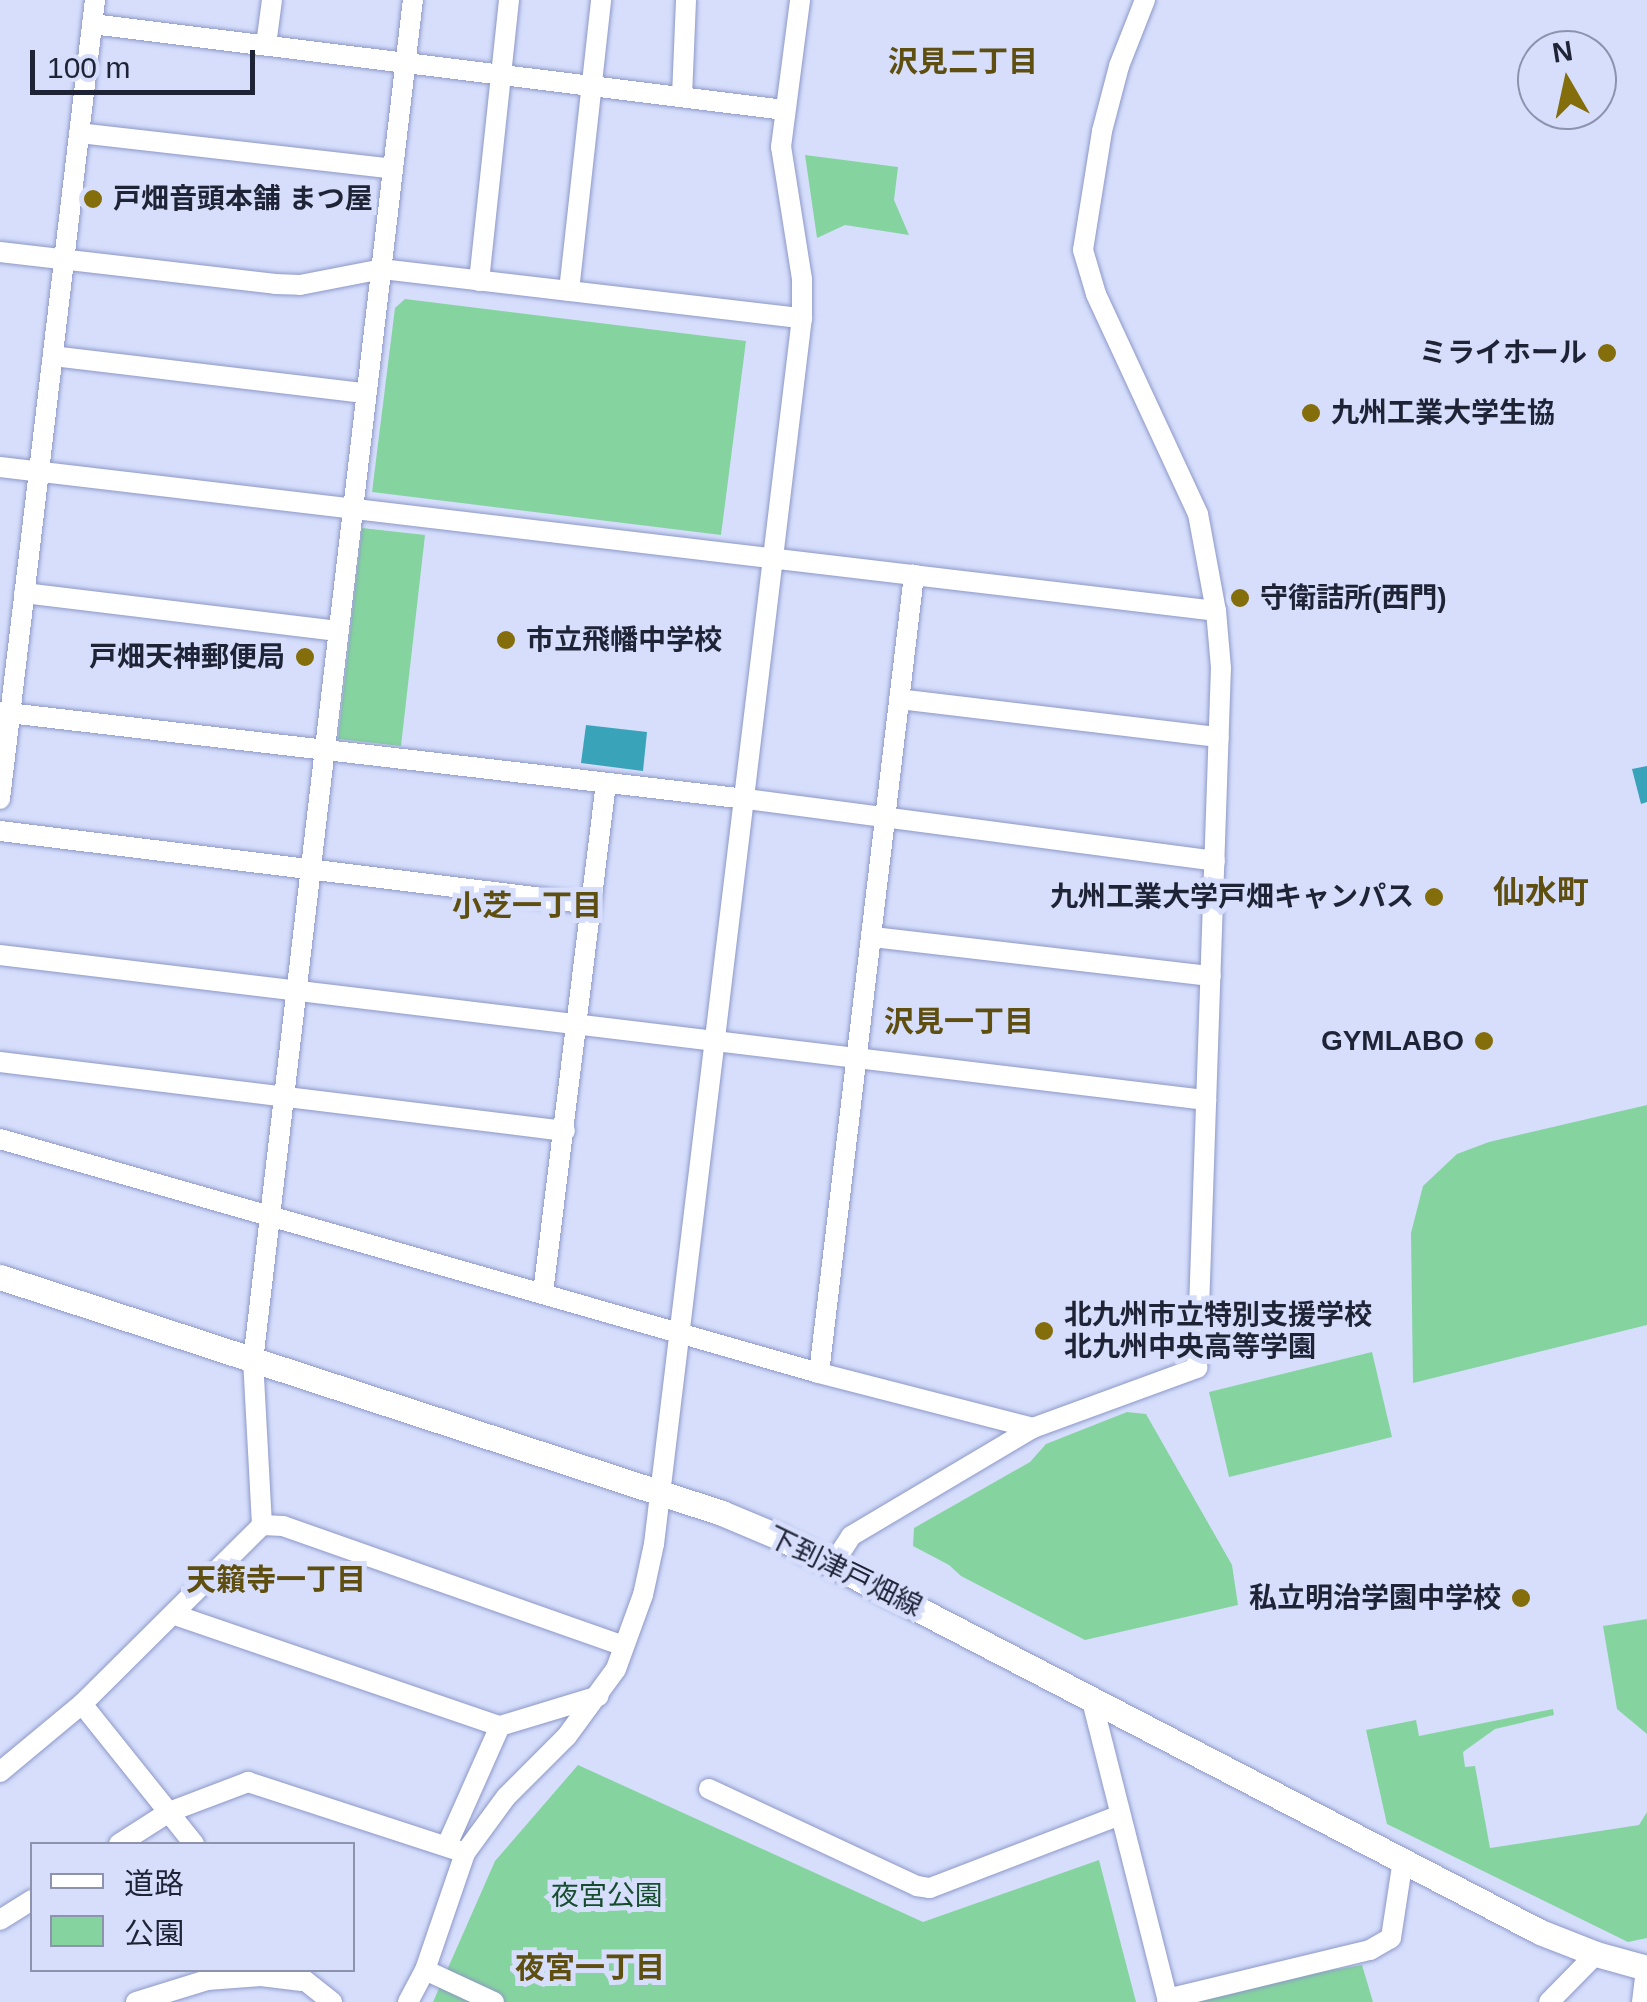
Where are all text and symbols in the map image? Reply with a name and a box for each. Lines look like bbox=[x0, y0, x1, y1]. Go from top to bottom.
scale bar bbox=[35, 30, 260, 92]
north arrow bbox=[1517, 30, 1617, 130]
text: N bbox=[1550, 35, 1575, 69]
district label: 沢見二丁目 bbox=[888, 44, 1038, 80]
text: 100 m bbox=[47, 51, 130, 84]
place label: 戸畑音頭本舗 まつ屋 bbox=[113, 182, 373, 216]
marker: 戸畑音頭本舗 まつ屋 bbox=[82, 188, 104, 210]
place label: ミライホール bbox=[1419, 336, 1587, 370]
marker: ミライホール bbox=[1596, 342, 1618, 364]
place label: 九州工業大学生協 bbox=[1331, 396, 1555, 430]
marker: 九州工業大学生協 bbox=[1300, 402, 1322, 424]
place label: 守衛詰所(西門) bbox=[1260, 581, 1447, 615]
marker: 守衛詰所(西門) bbox=[1229, 587, 1251, 609]
place label: 市立飛幡中学校 bbox=[526, 623, 722, 657]
marker: 市立飛幡中学校 bbox=[495, 629, 517, 651]
place label: 戸畑天神郵便局 bbox=[89, 640, 285, 674]
marker: 戸畑天神郵便局 bbox=[294, 646, 316, 668]
district label: 仙水町 bbox=[1493, 873, 1589, 911]
place label: 九州工業大学戸畑キャンパス bbox=[1050, 880, 1414, 914]
marker: 九州工業大学戸畑キャンパス bbox=[1423, 886, 1445, 908]
district label: 小芝一丁目 bbox=[452, 888, 602, 924]
district label: 沢見一丁目 bbox=[884, 1004, 1034, 1040]
place label: GYMLABO bbox=[1321, 1024, 1464, 1058]
marker: GYMLABO bbox=[1473, 1030, 1495, 1052]
place label: 北九州市立特別支援学校 北九州中央高等学園 bbox=[1064, 1298, 1372, 1364]
marker: 北九州市立特別支援学校 北九州中央高等学園 bbox=[1033, 1320, 1055, 1342]
street label: 下到津戸畑線 bbox=[762, 1520, 928, 1624]
district label: 天籟寺一丁目 bbox=[186, 1562, 366, 1598]
place label: 私立明治学園中学校 bbox=[1249, 1581, 1501, 1615]
marker: 私立明治学園中学校 bbox=[1510, 1587, 1532, 1609]
legend bbox=[30, 1842, 355, 1972]
text: 道路 bbox=[124, 1867, 184, 1900]
park label: 夜宮公園 bbox=[551, 1879, 663, 1913]
text: 公園 bbox=[124, 1917, 184, 1950]
district label: 夜宮一丁目 bbox=[515, 1950, 665, 1986]

